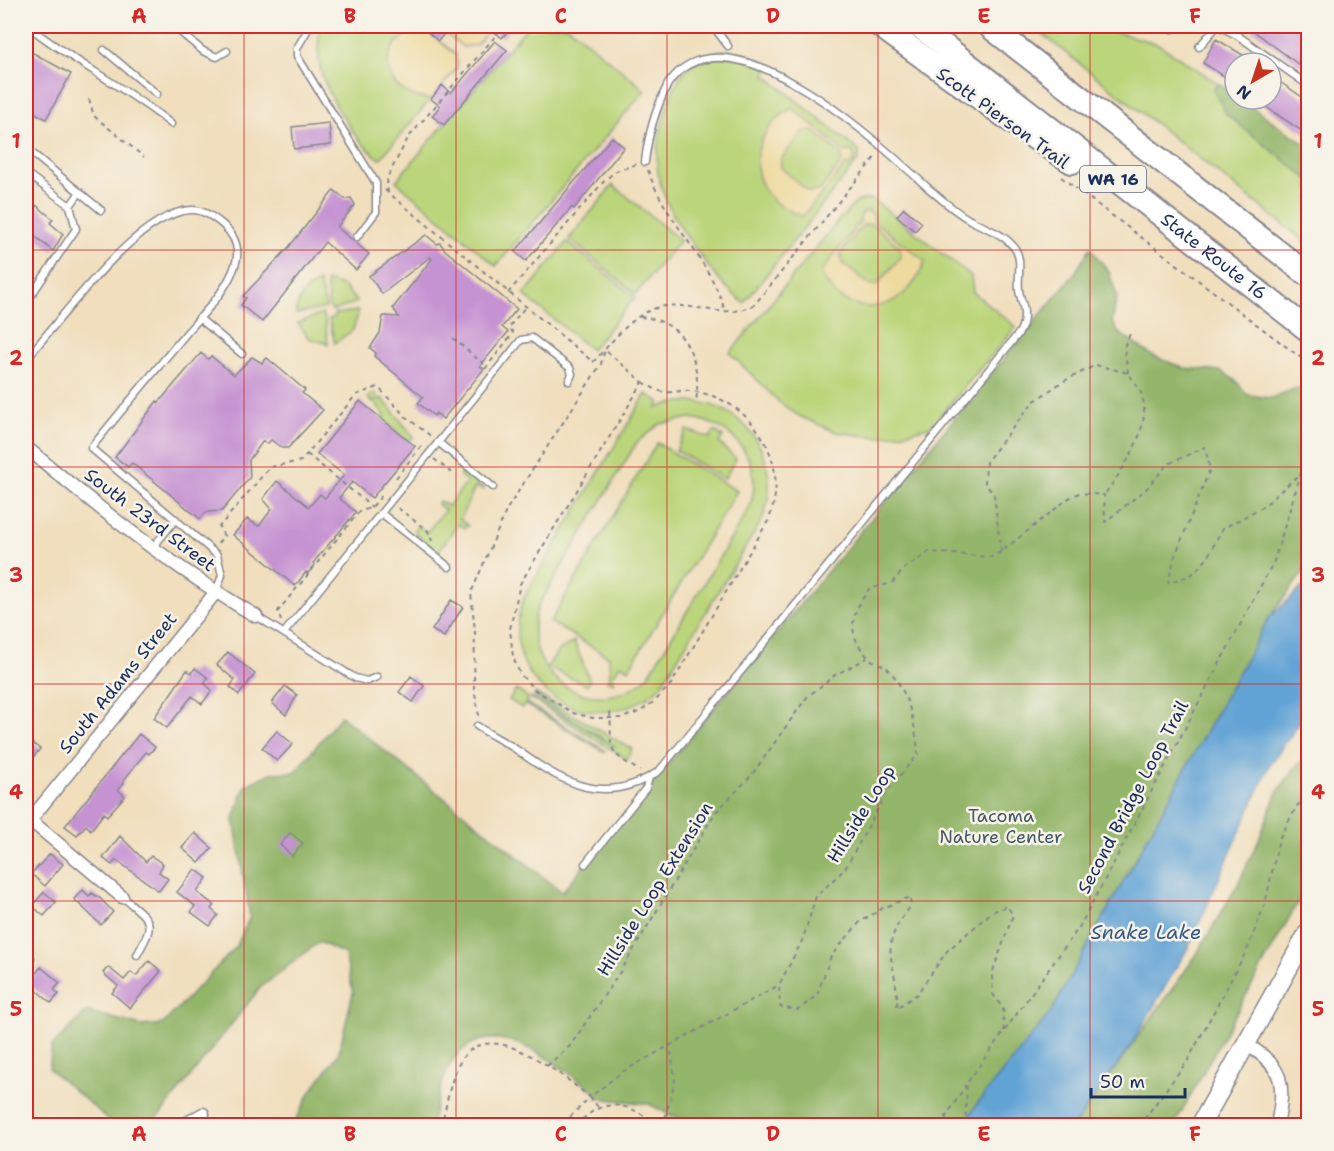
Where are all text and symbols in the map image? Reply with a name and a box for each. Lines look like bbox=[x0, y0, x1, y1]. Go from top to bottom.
text: A bbox=[131, 3, 147, 29]
text: B bbox=[344, 3, 356, 29]
text: C bbox=[555, 3, 567, 29]
text: D bbox=[766, 3, 780, 29]
text: E bbox=[977, 3, 991, 29]
text: F bbox=[1189, 3, 1201, 29]
north arrow bbox=[1223, 51, 1283, 111]
street label: Scott Pierson Trail bbox=[932, 62, 1075, 175]
text: N bbox=[1232, 80, 1255, 104]
text: 1 bbox=[11, 128, 21, 154]
text: 1 bbox=[1313, 128, 1323, 154]
road number: WA 16 bbox=[1080, 166, 1146, 192]
street label: State Route 16 bbox=[1156, 207, 1272, 305]
text: 2 bbox=[9, 345, 23, 371]
text: 2 bbox=[1311, 345, 1325, 371]
street label: South 23rd Street bbox=[80, 463, 220, 577]
text: 3 bbox=[9, 562, 23, 588]
text: 3 bbox=[1311, 562, 1325, 588]
street label: South Adams Street bbox=[54, 607, 182, 759]
street label: Second Bridge Loop Trail bbox=[1072, 696, 1194, 898]
street label: Hillside Loop bbox=[821, 761, 901, 867]
text: 4 bbox=[9, 779, 23, 805]
text: 4 bbox=[1311, 779, 1325, 805]
street label: Hillside Loop Extension bbox=[591, 797, 719, 981]
park label: Tacoma Nature Center bbox=[939, 804, 1063, 849]
water label: Snake Lake bbox=[1091, 919, 1201, 945]
text: 5 bbox=[10, 996, 22, 1022]
text: 5 bbox=[1312, 996, 1324, 1022]
scale bar bbox=[1091, 1061, 1186, 1099]
text: 50 m bbox=[1100, 1070, 1145, 1094]
text: A bbox=[131, 1121, 147, 1147]
text: B bbox=[344, 1121, 356, 1147]
text: C bbox=[555, 1121, 567, 1147]
text: D bbox=[766, 1121, 780, 1147]
text: E bbox=[977, 1121, 991, 1147]
text: F bbox=[1189, 1121, 1201, 1147]

